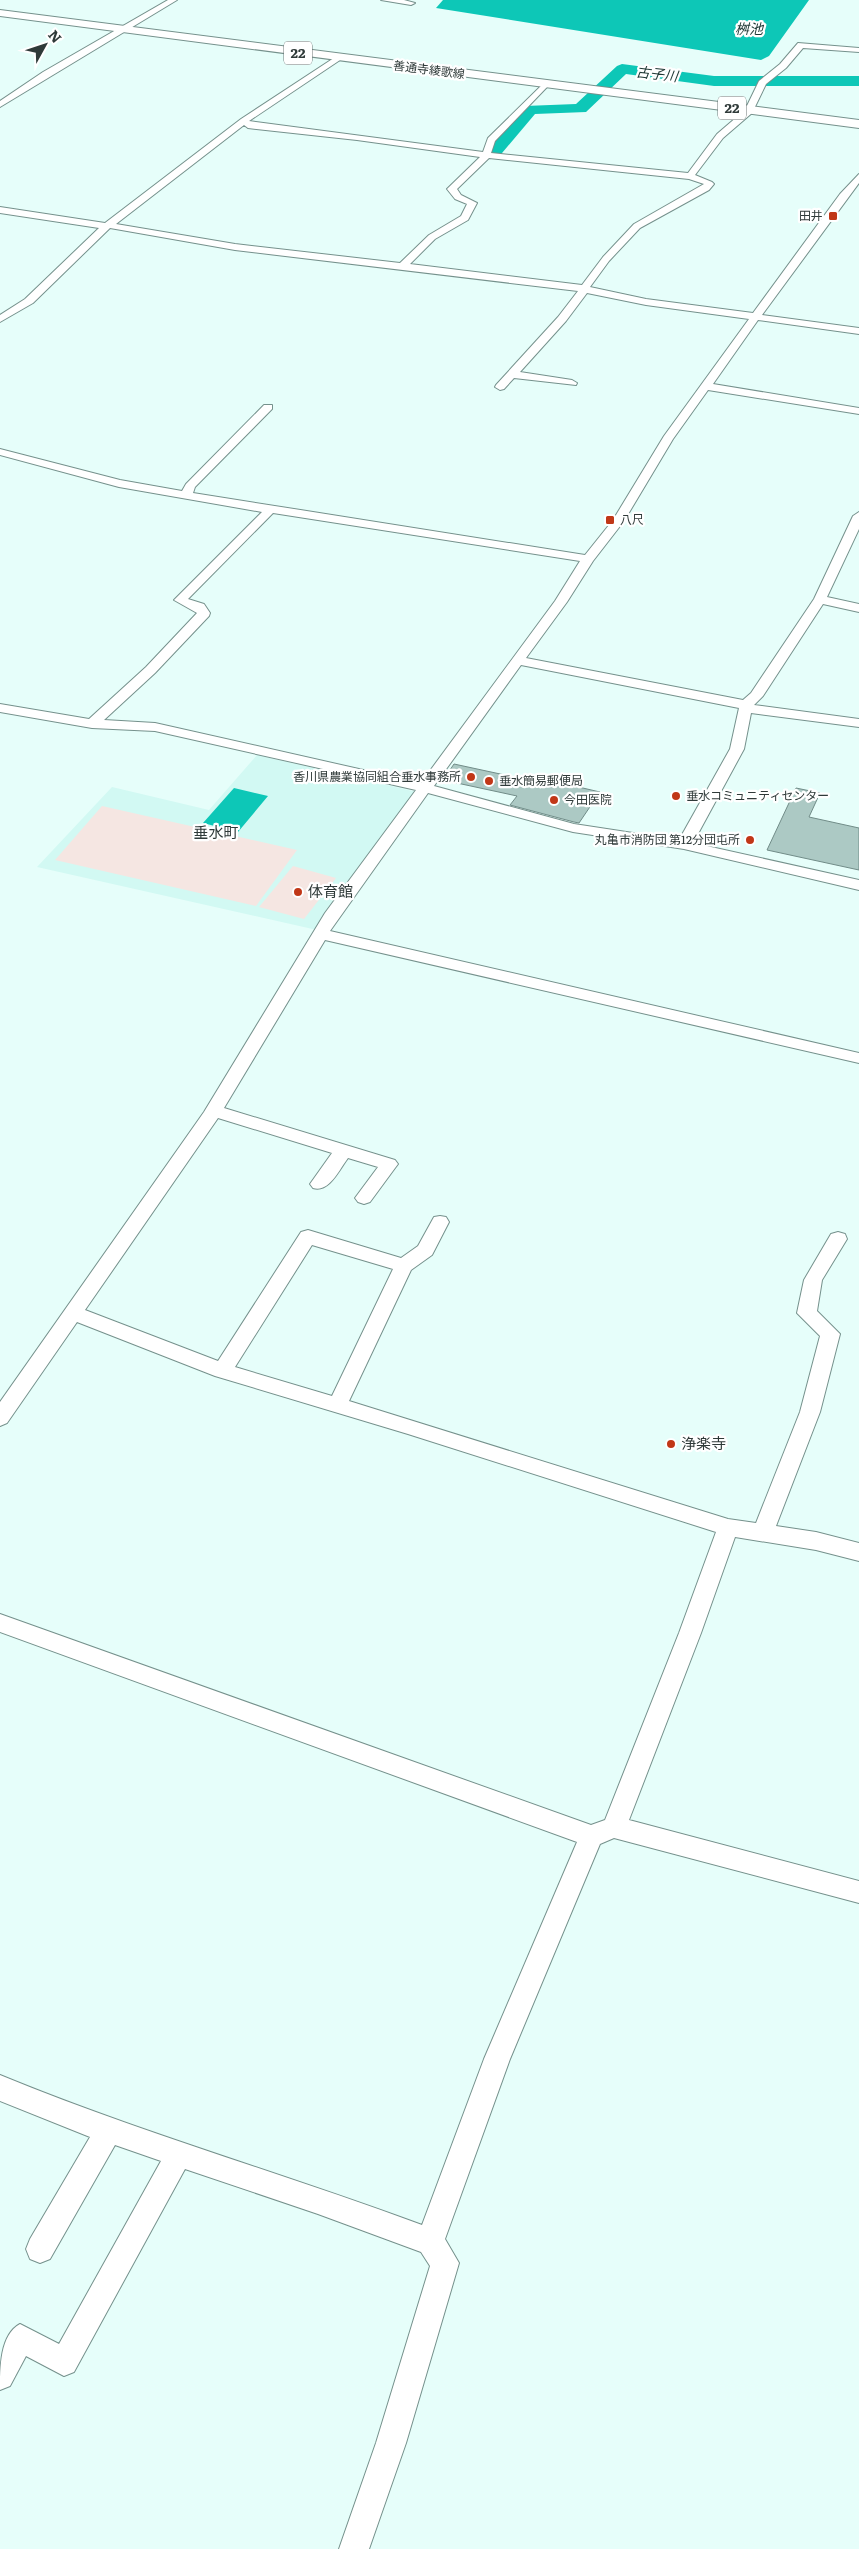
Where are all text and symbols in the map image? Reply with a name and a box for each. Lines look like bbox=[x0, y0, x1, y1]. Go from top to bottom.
water label: 桝池 bbox=[735, 18, 765, 38]
north arrow bbox=[20, 20, 70, 70]
text: N bbox=[44, 25, 67, 47]
road number: 22 bbox=[284, 42, 312, 64]
street label: 善通寺綾歌線 bbox=[392, 56, 466, 82]
water label: 古子川 bbox=[635, 61, 681, 86]
road number: 22 bbox=[718, 96, 746, 120]
place label: 田井 bbox=[799, 206, 823, 224]
marker: 田井 bbox=[827, 210, 839, 222]
place label: 八尺 bbox=[620, 510, 644, 528]
marker: 八尺 bbox=[604, 514, 616, 526]
place label: 香川県農業協同組合垂水事務所 bbox=[293, 767, 461, 785]
marker: 香川県農業協同組合垂水事務所 bbox=[465, 771, 477, 783]
place label: 垂水簡易郵便局 bbox=[499, 771, 583, 789]
marker: 垂水簡易郵便局 bbox=[483, 775, 495, 787]
place label: 垂水コミュニティセンター bbox=[686, 786, 829, 804]
place label: 今田医院 bbox=[564, 790, 612, 808]
marker: 垂水コミュニティセンター bbox=[670, 790, 682, 802]
marker: 今田医院 bbox=[548, 794, 560, 806]
district label: 垂水町 bbox=[193, 820, 239, 843]
place label: 丸亀市消防団 第12分団屯所 bbox=[595, 830, 740, 848]
marker: 丸亀市消防団 第12分団屯所 bbox=[744, 834, 756, 846]
place label: 体育館 bbox=[308, 879, 353, 902]
marker: 体育館 bbox=[292, 886, 304, 898]
place label: 浄楽寺 bbox=[681, 1431, 726, 1454]
marker: 浄楽寺 bbox=[665, 1438, 677, 1450]

